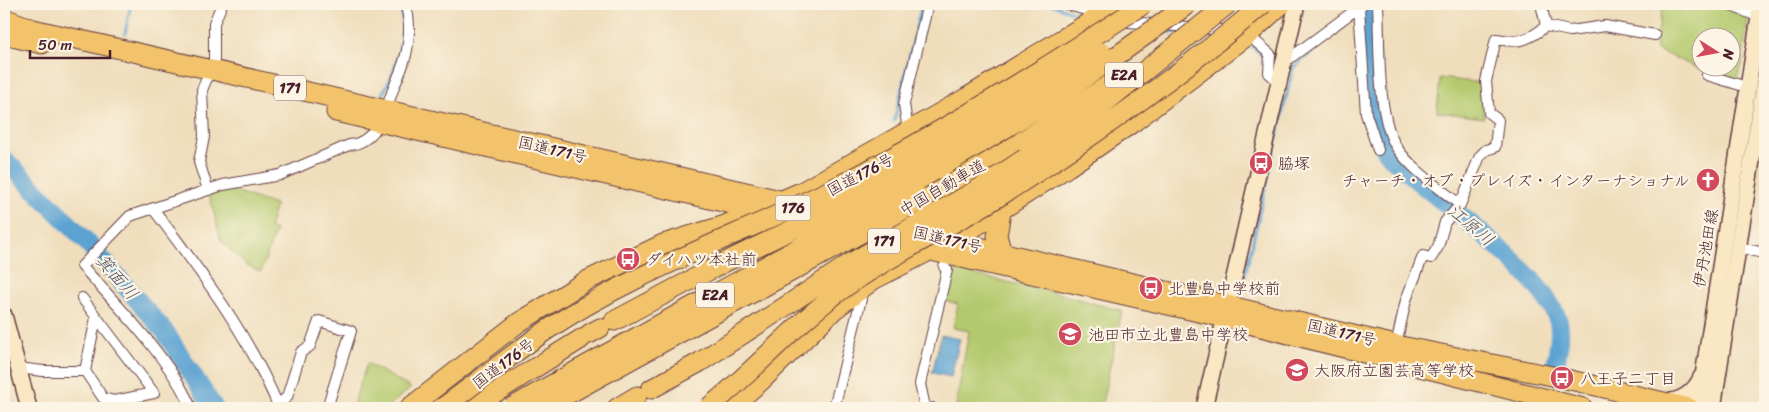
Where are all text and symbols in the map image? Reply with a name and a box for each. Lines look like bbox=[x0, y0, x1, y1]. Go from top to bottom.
scale bar bbox=[30, 28, 110, 60]
north arrow bbox=[1692, 28, 1742, 78]
text: 50 m bbox=[38, 32, 73, 58]
text: N bbox=[1715, 46, 1742, 62]
road number: E2A bbox=[1105, 62, 1143, 88]
road number: 171 bbox=[274, 76, 306, 100]
street label: 国道171号 bbox=[515, 127, 591, 172]
street label: 国道176号 bbox=[821, 144, 899, 204]
place label: 脇塚 bbox=[1278, 149, 1310, 178]
bus stop icon: 脇塚 bbox=[1248, 150, 1274, 176]
street label: 中国自動車道 bbox=[893, 151, 991, 224]
place label: チャーチ・オブ・プレイズ・インターナショナル bbox=[1342, 166, 1690, 195]
church icon: チャーチ・オブ・プレイズ・インターナショナル bbox=[1695, 167, 1721, 193]
water label: 江原川 bbox=[1440, 195, 1502, 255]
road number: 176 bbox=[776, 196, 810, 220]
street label: 伊丹池田線 bbox=[1684, 206, 1727, 290]
street label: 国道171号 bbox=[910, 217, 986, 262]
road number: 171 bbox=[868, 228, 900, 254]
place label: ダイハツ本社前 bbox=[646, 245, 756, 274]
water label: 箕面川 bbox=[87, 246, 147, 308]
bus stop icon: ダイハツ本社前 bbox=[615, 246, 641, 272]
place label: 北豊島中学校前 bbox=[1168, 274, 1280, 303]
bus stop icon: 北豊島中学校前 bbox=[1138, 275, 1164, 301]
road number: E2A bbox=[696, 282, 734, 308]
street label: 国道171号 bbox=[1304, 310, 1380, 355]
place label: 池田市立北豊島中学校 bbox=[1088, 320, 1248, 349]
school or university icon: 池田市立北豊島中学校 bbox=[1057, 321, 1083, 347]
street label: 国道176号 bbox=[465, 330, 541, 397]
place label: 大阪府立園芸高等学校 bbox=[1314, 356, 1474, 385]
school or university icon: 大阪府立園芸高等学校 bbox=[1284, 357, 1310, 383]
place label: 八王子二丁目 bbox=[1580, 364, 1676, 393]
bus stop icon: 八王子二丁目 bbox=[1549, 365, 1575, 391]

